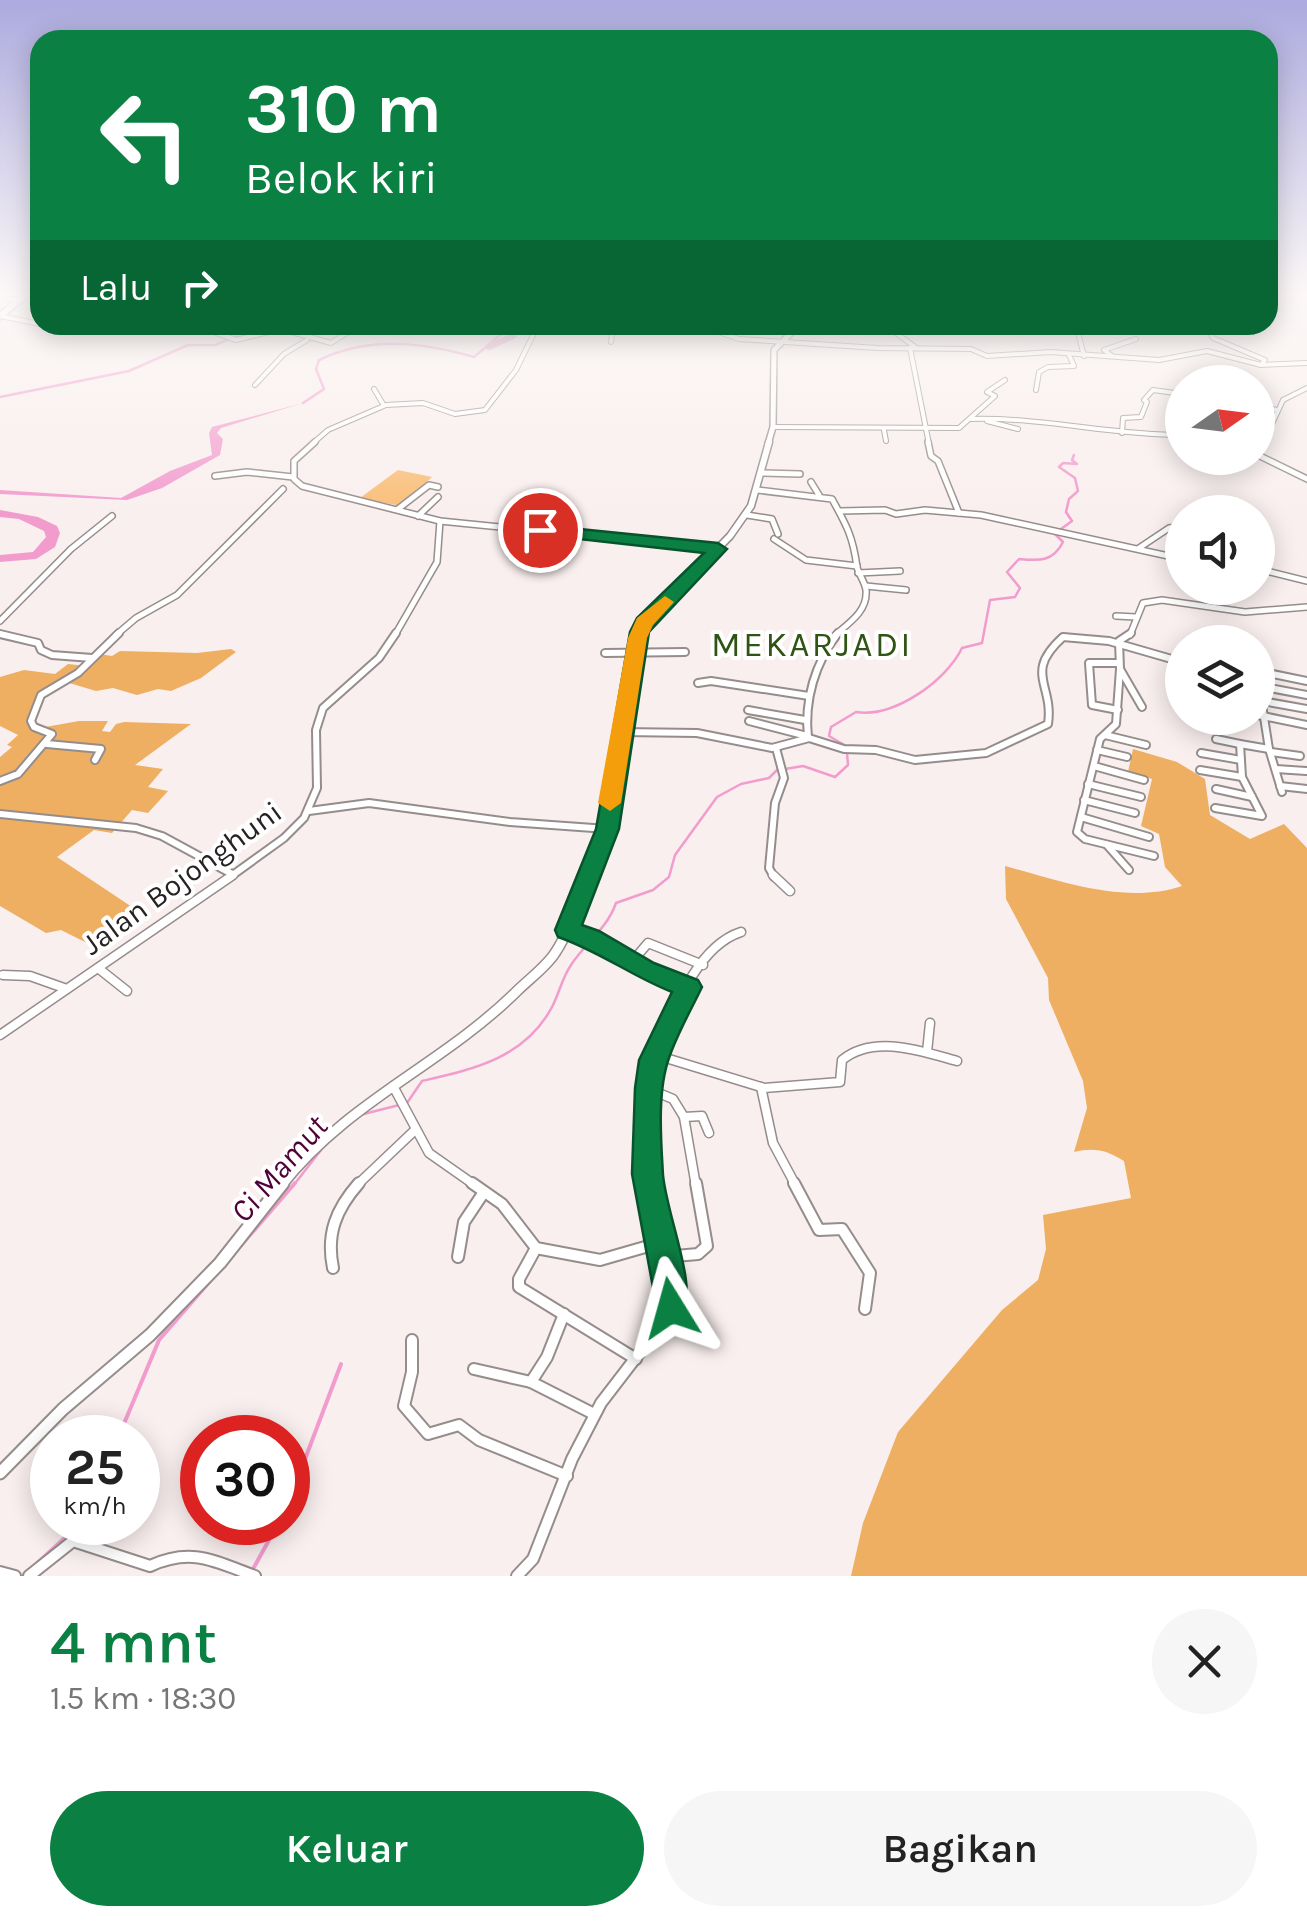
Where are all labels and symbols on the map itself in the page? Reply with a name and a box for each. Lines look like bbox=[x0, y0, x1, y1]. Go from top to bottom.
north arrow bbox=[1165, 365, 1275, 475]
pin bbox=[498, 488, 583, 573]
district label: MEKARJADI bbox=[711, 624, 913, 665]
street label: Jalan Bojonghuni bbox=[75, 794, 289, 962]
water label: Ci Mamut bbox=[223, 1107, 336, 1230]
position arrow bbox=[619, 1256, 723, 1360]
speed limit sign: 30 bbox=[180, 1415, 310, 1545]

